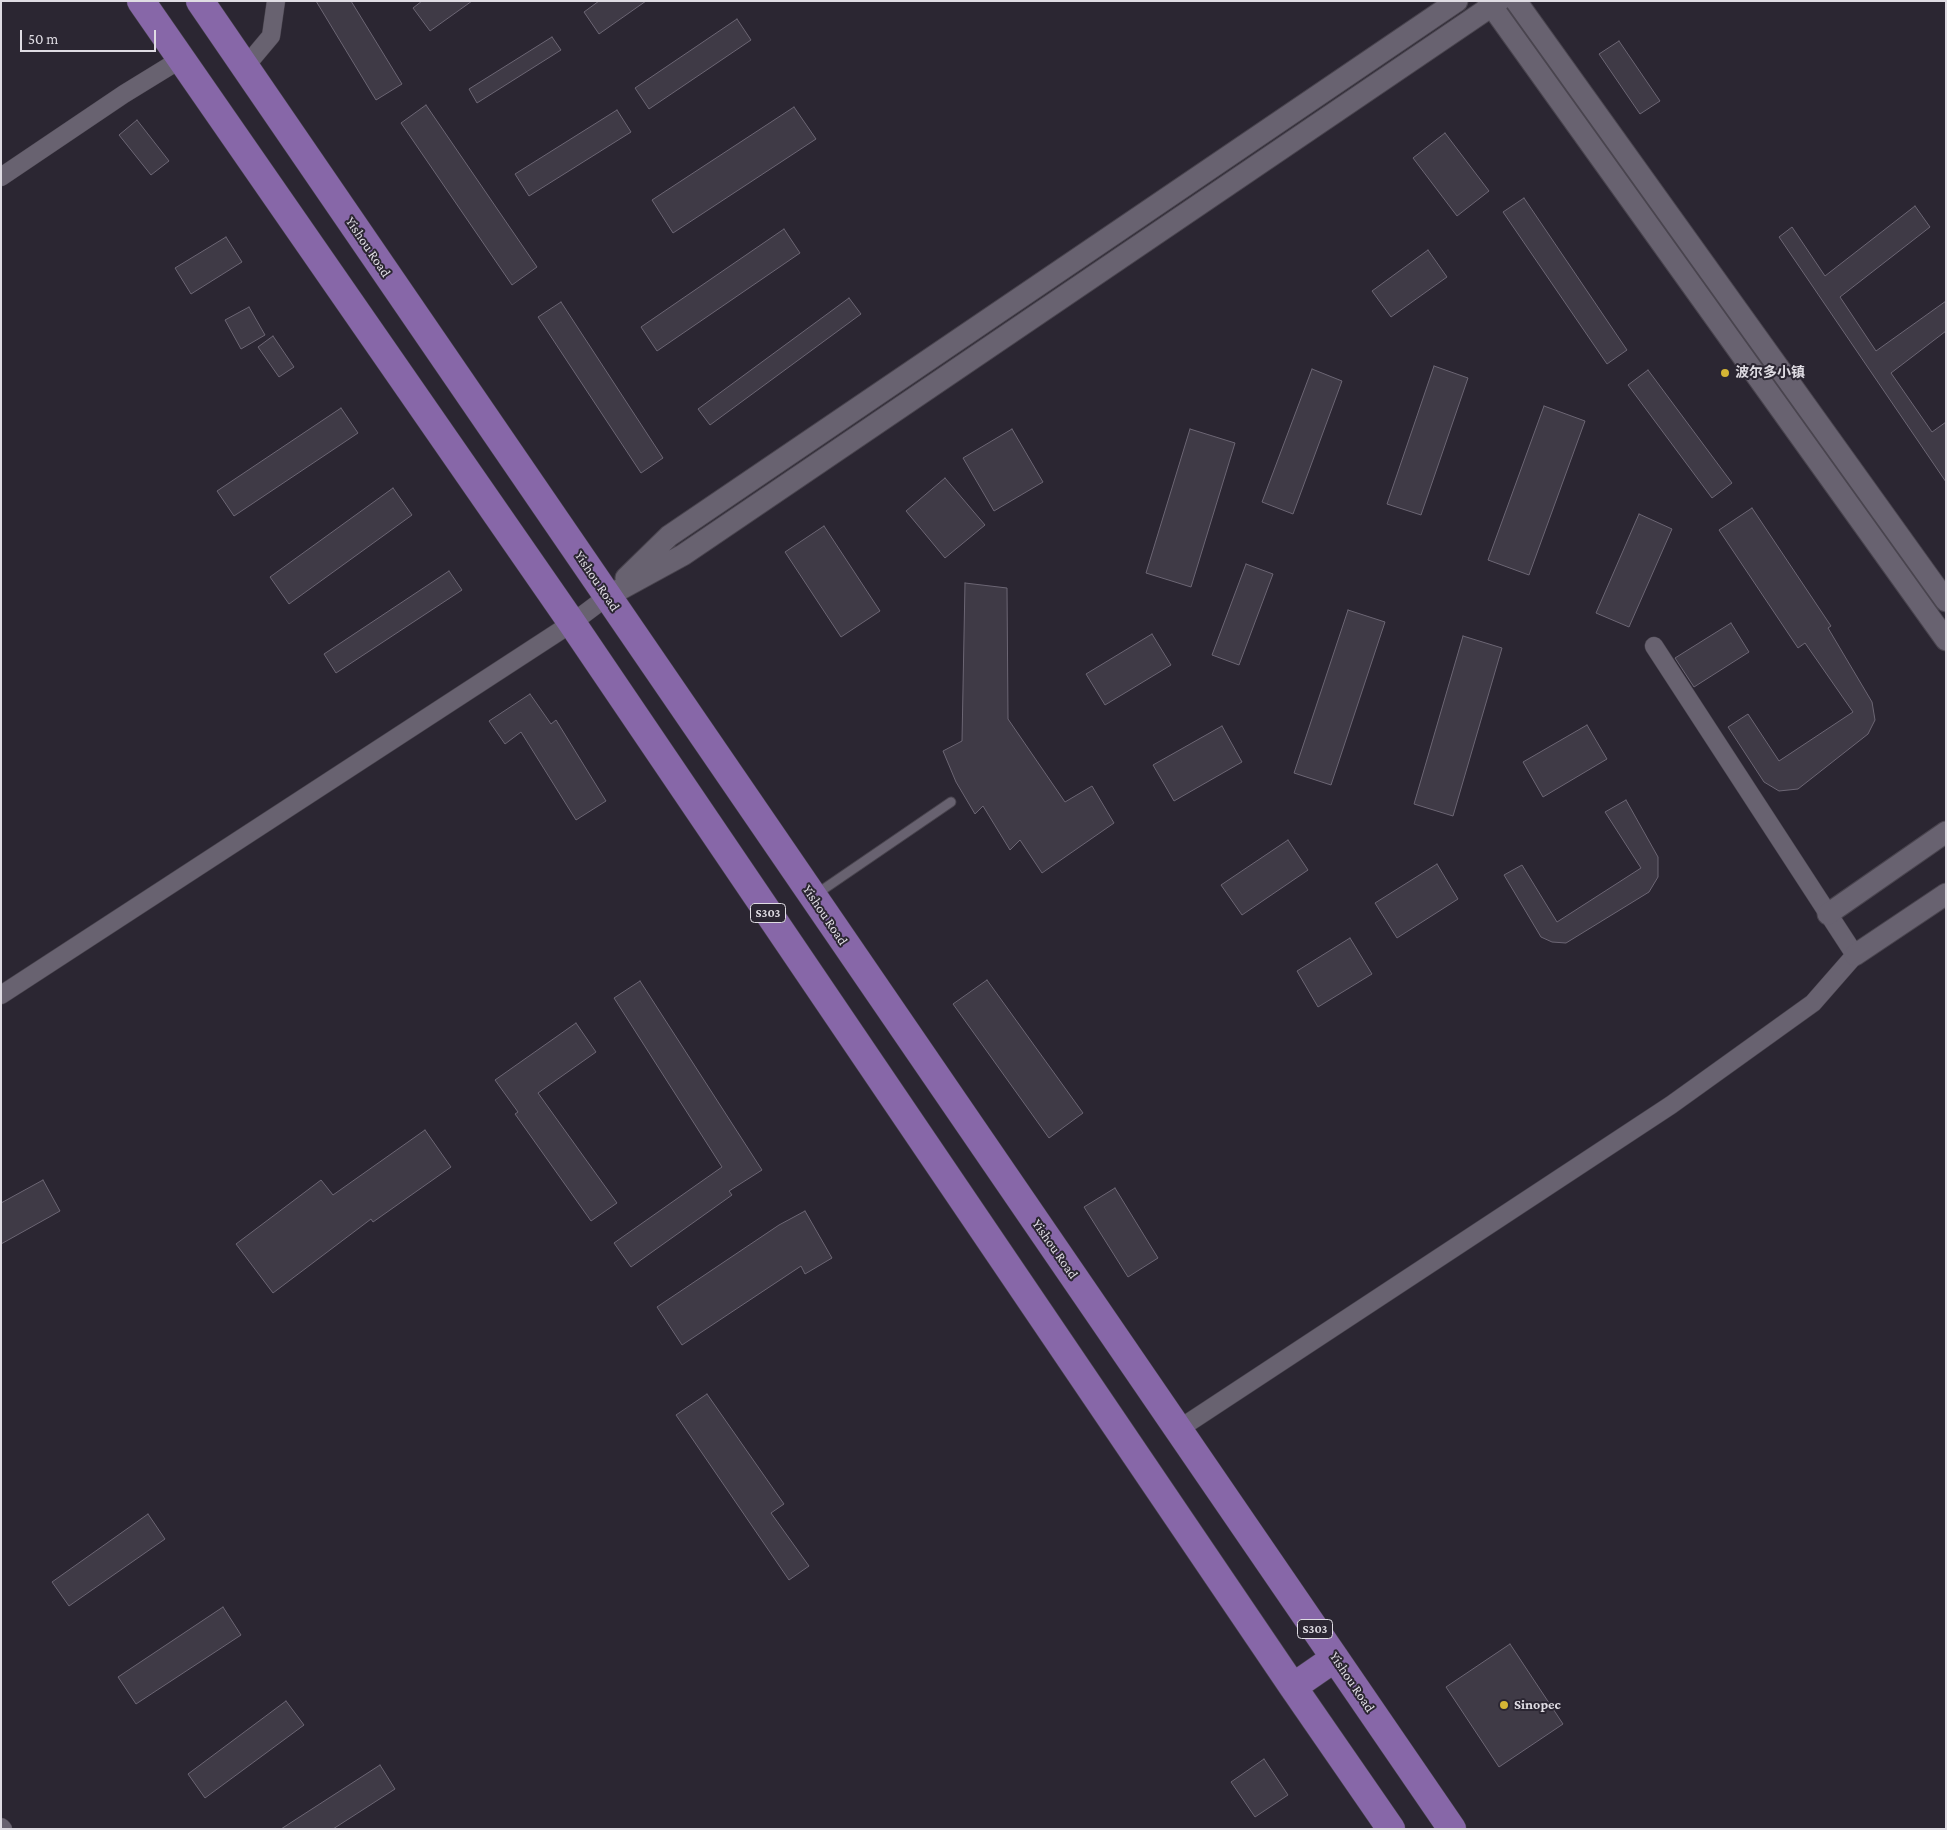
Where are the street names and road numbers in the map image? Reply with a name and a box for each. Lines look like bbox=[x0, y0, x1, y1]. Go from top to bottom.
street label: Yishou Road bbox=[342, 214, 394, 280]
street label: Yishou Road bbox=[571, 548, 623, 614]
street label: Yishou Road bbox=[799, 882, 851, 948]
road number: S303 bbox=[750, 904, 786, 922]
street label: Yishou Road bbox=[1028, 1216, 1082, 1282]
road number: S303 bbox=[1298, 1620, 1332, 1638]
street label: Yishou Road bbox=[1326, 1649, 1378, 1715]

